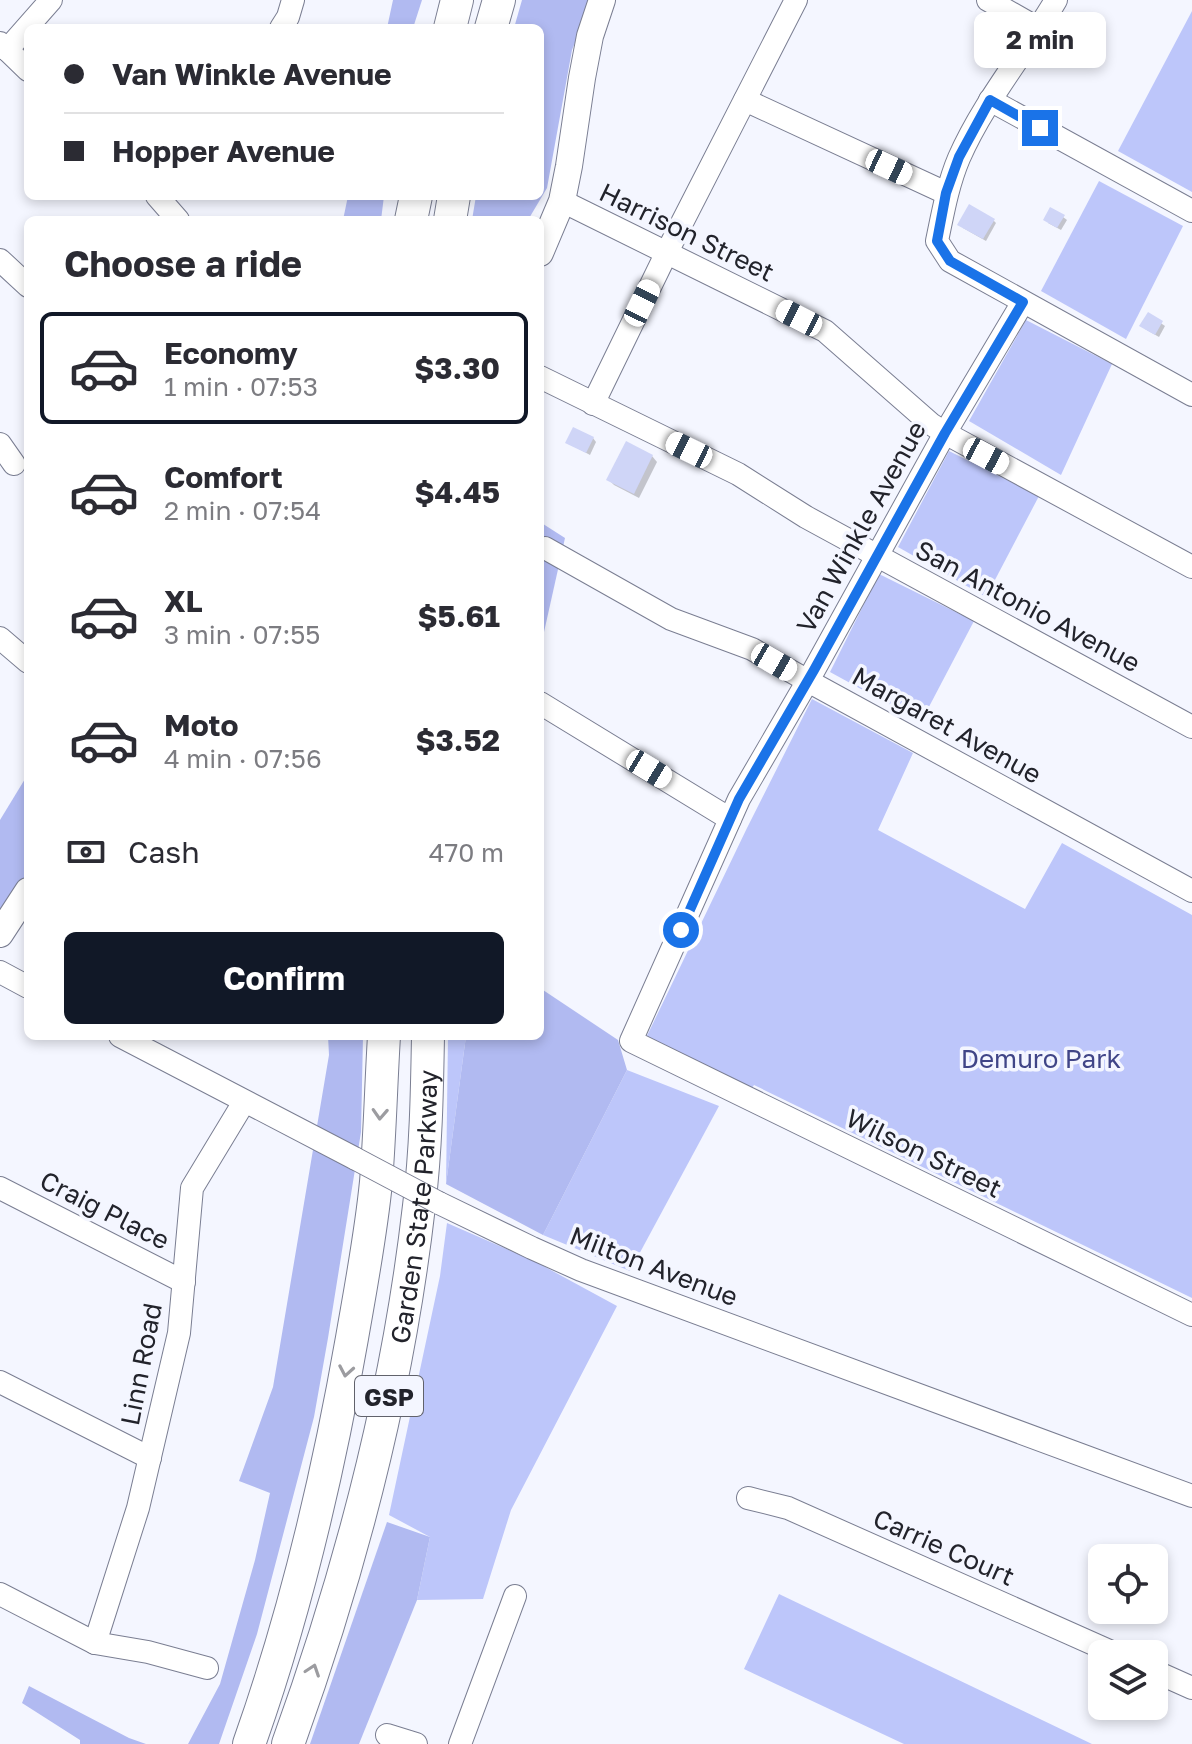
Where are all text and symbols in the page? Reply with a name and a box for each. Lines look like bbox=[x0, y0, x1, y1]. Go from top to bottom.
callout: 2 min bbox=[974, 12, 1106, 68]
text: 2 min bbox=[1006, 24, 1074, 55]
text: Van Winkle Avenue bbox=[112, 56, 392, 92]
route end bbox=[1022, 110, 1058, 146]
text: Hopper Avenue bbox=[112, 133, 335, 169]
car bbox=[862, 146, 916, 188]
street label: Harrison Street bbox=[595, 176, 779, 288]
text: Choose a ride bbox=[64, 242, 302, 285]
car bbox=[621, 276, 663, 330]
car bbox=[772, 296, 826, 340]
icon: car bbox=[68, 332, 140, 404]
text: Economy bbox=[164, 335, 298, 371]
text: $3.30 bbox=[414, 350, 500, 386]
text: 1 min · 07:53 bbox=[164, 371, 318, 402]
street label: Van Winkle Avenue bbox=[790, 416, 932, 638]
car bbox=[662, 429, 716, 471]
car bbox=[959, 434, 1013, 478]
icon: car bbox=[68, 456, 140, 528]
text: Comfort bbox=[164, 459, 283, 495]
text: $4.45 bbox=[415, 474, 500, 510]
text: 2 min · 07:54 bbox=[164, 495, 321, 526]
street label: San Antonio Avenue bbox=[910, 534, 1146, 678]
icon: car bbox=[68, 580, 140, 652]
text: XL bbox=[164, 583, 203, 619]
text: $5.61 bbox=[418, 598, 500, 634]
text: 3 min · 07:55 bbox=[164, 619, 320, 650]
car bbox=[747, 640, 801, 684]
street label: Margaret Avenue bbox=[847, 660, 1047, 790]
icon: car bbox=[68, 704, 140, 776]
text: Moto bbox=[164, 707, 239, 743]
text: $3.52 bbox=[415, 722, 500, 758]
text: 4 min · 07:56 bbox=[164, 743, 322, 774]
car bbox=[622, 746, 676, 792]
icon: cash bbox=[64, 830, 108, 874]
text: Cash bbox=[128, 834, 200, 870]
text: 470 m bbox=[429, 837, 504, 868]
route start bbox=[663, 912, 699, 948]
button: Confirm bbox=[64, 932, 504, 1024]
park label: Demuro Park bbox=[961, 1043, 1121, 1074]
street label: Garden State Parkway bbox=[383, 1069, 443, 1346]
street label: Wilson Street bbox=[841, 1102, 1007, 1204]
one-way arrow bbox=[371, 1108, 388, 1121]
street label: Craig Place bbox=[35, 1164, 175, 1256]
street label: Milton Avenue bbox=[566, 1220, 742, 1312]
street label: Linn Road bbox=[114, 1300, 168, 1428]
one-way arrow bbox=[338, 1365, 355, 1378]
road number: GSP bbox=[355, 1376, 423, 1416]
street label: Carrie Court bbox=[869, 1502, 1019, 1592]
map controls bbox=[1088, 1544, 1168, 1720]
button: locate bbox=[1088, 1544, 1168, 1624]
button: layers bbox=[1088, 1640, 1168, 1720]
one-way arrow bbox=[304, 1664, 320, 1678]

